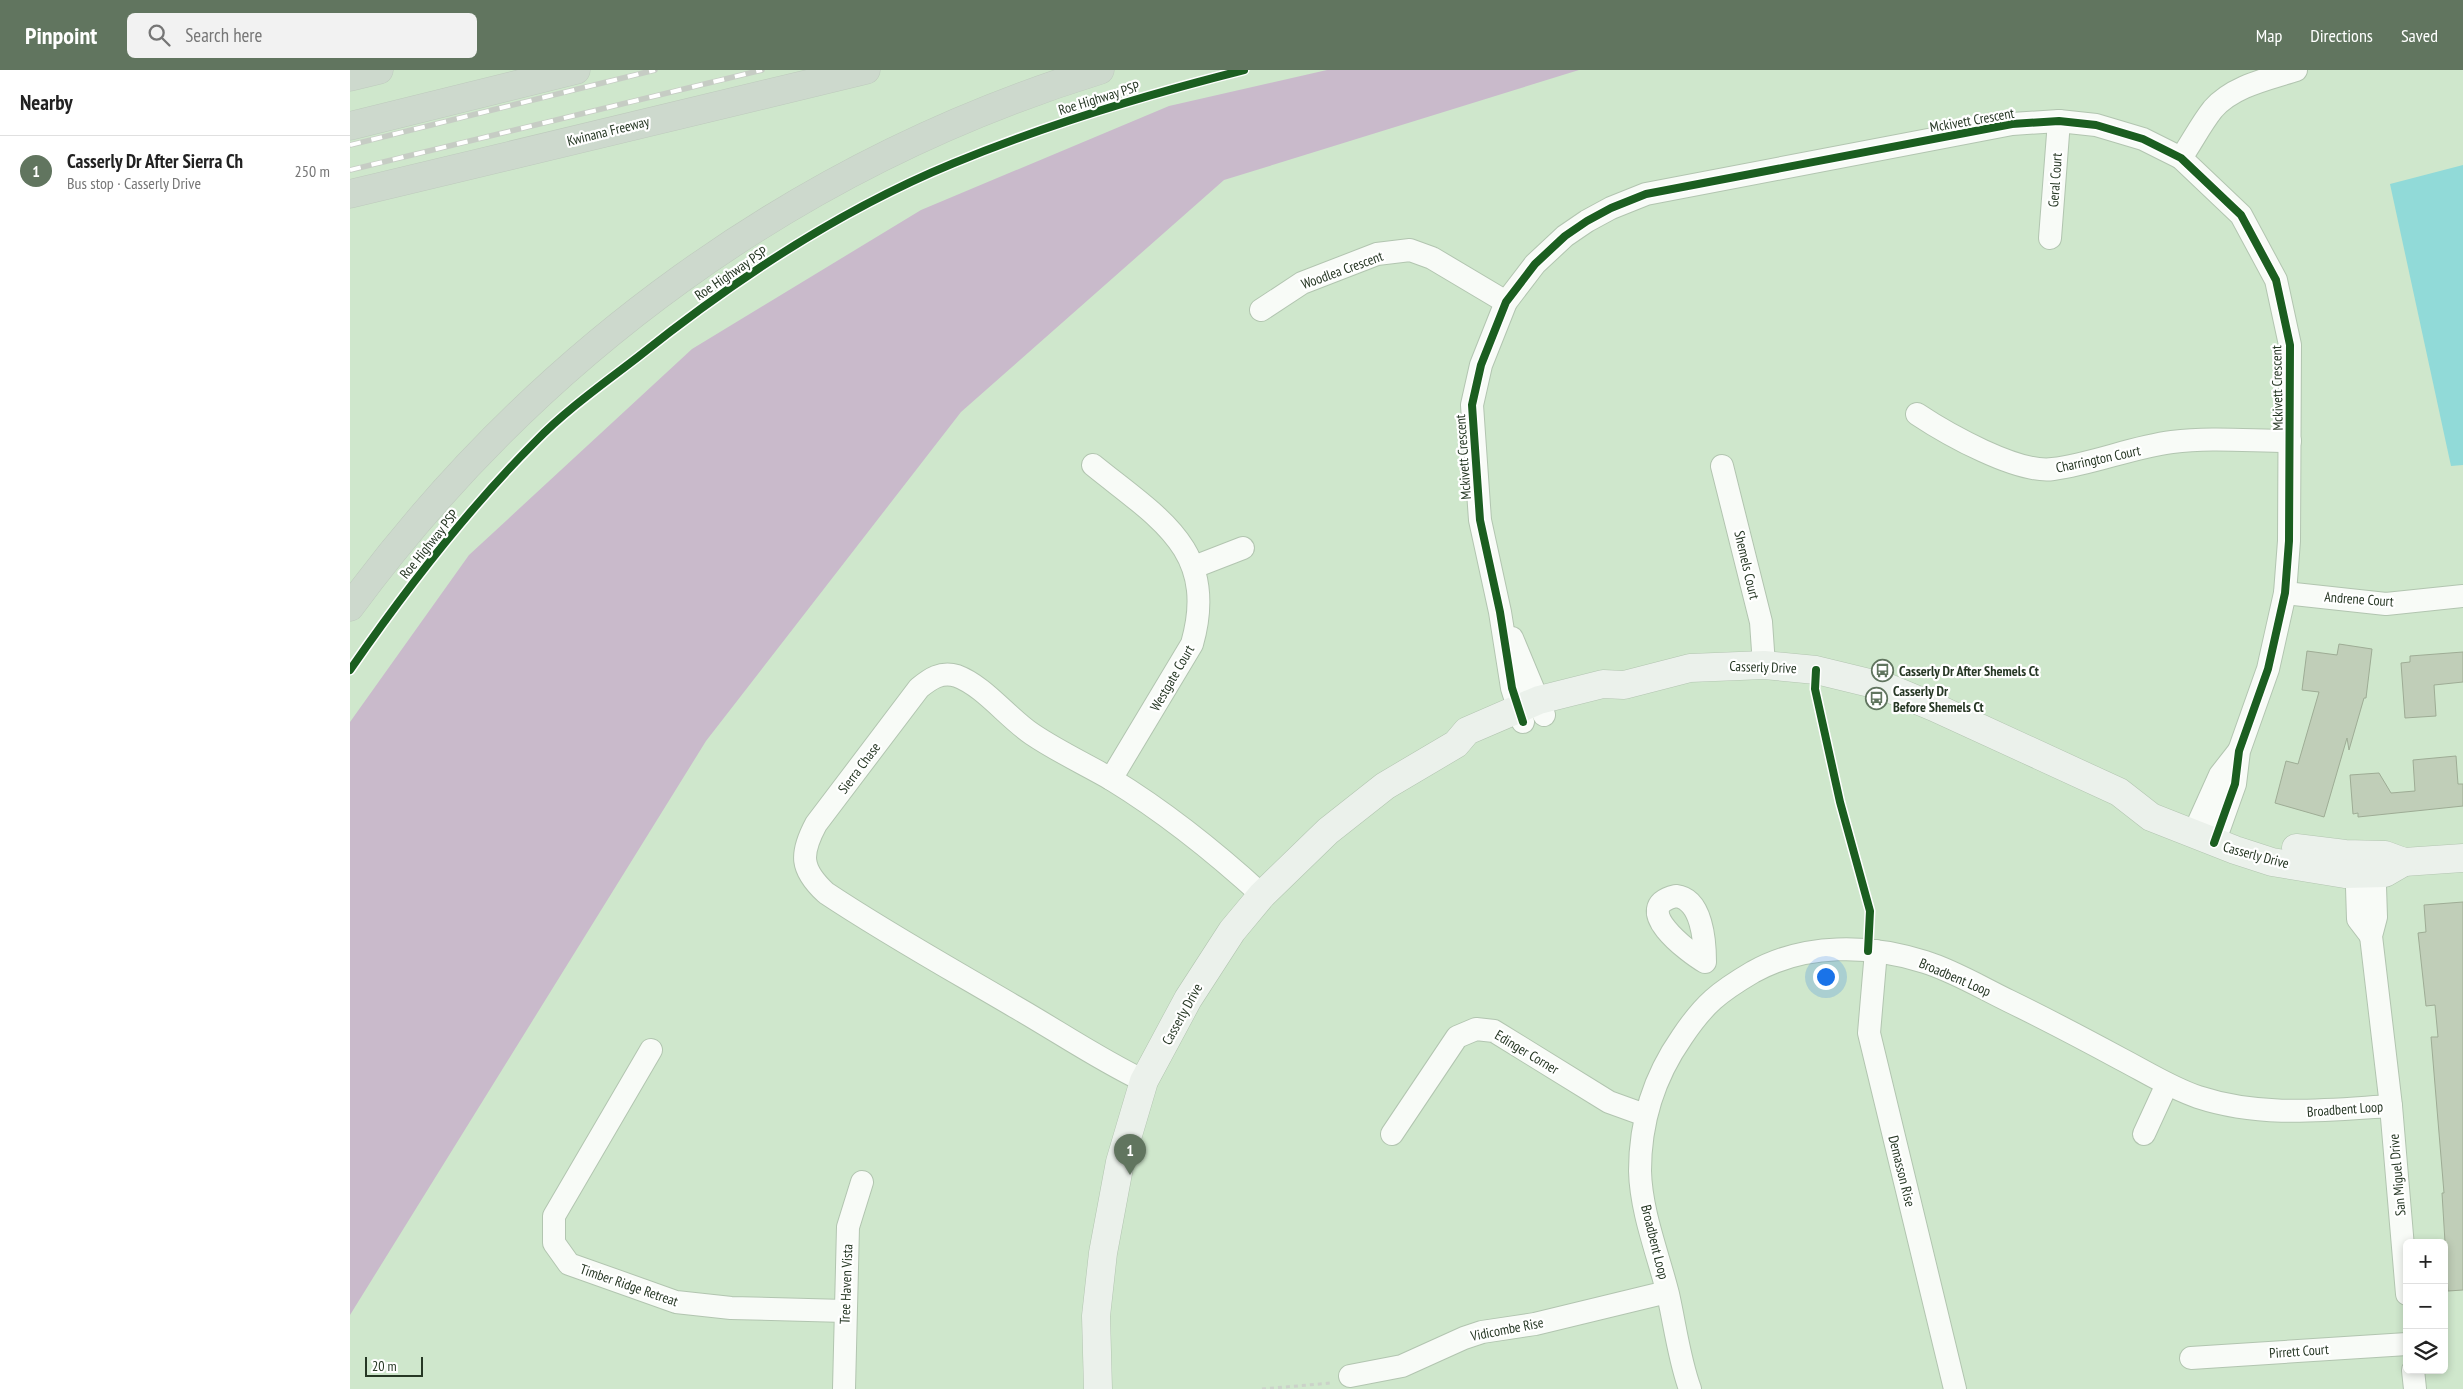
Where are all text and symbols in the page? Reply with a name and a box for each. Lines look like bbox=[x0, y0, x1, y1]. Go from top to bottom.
search box bbox=[127, 13, 477, 58]
text: Pinpoint bbox=[25, 20, 97, 51]
icon: search bbox=[145, 21, 173, 49]
text: Search here bbox=[185, 23, 262, 47]
text: Map bbox=[2256, 24, 2282, 47]
text: Directions bbox=[2310, 24, 2373, 47]
text: Saved bbox=[2401, 24, 2438, 47]
street label: Roe Highway PSP bbox=[1056, 77, 1142, 119]
text: Nearby bbox=[20, 89, 73, 116]
street label: Mckivett Crescent bbox=[1928, 104, 2016, 136]
street label: Kwinana Freeway bbox=[565, 112, 652, 150]
text: Casserly Dr After Sierra Ch bbox=[67, 149, 243, 173]
street label: Geral Court bbox=[2044, 152, 2066, 208]
text: 1 bbox=[32, 161, 40, 181]
text: 250 m bbox=[295, 161, 330, 181]
text: Bus stop · Casserly Drive bbox=[67, 173, 201, 193]
street label: Roe Highway PSP bbox=[691, 242, 771, 304]
street label: Woodlea Crescent bbox=[1299, 247, 1386, 293]
street label: Mckivett Crescent bbox=[2267, 345, 2287, 431]
street label: Mckivett Crescent bbox=[1451, 414, 1475, 500]
street label: Charrington Court bbox=[2054, 441, 2142, 477]
street label: Roe Highway PSP bbox=[396, 506, 462, 582]
street label: Shemels Court bbox=[1730, 529, 1764, 601]
street label: Andrene Court bbox=[2324, 588, 2394, 610]
street label: Westgate Court bbox=[1146, 642, 1198, 714]
street label: Casserly Drive bbox=[1729, 657, 1797, 677]
bus stop icon: Casserly Dr After Shemels Ct bbox=[1871, 659, 1895, 683]
place label: Casserly Dr After Shemels Ct bbox=[1899, 662, 2039, 680]
place label: Casserly Dr Before Shemels Ct bbox=[1893, 682, 1984, 716]
bus stop icon: Casserly Dr Before Shemels Ct bbox=[1865, 687, 1889, 711]
street label: Sierra Chase bbox=[834, 739, 884, 797]
street label: Casserly Drive bbox=[2221, 838, 2291, 872]
street label: Broadbent Loop bbox=[1916, 954, 1994, 1000]
your location bbox=[1813, 964, 1839, 990]
street label: Casserly Drive bbox=[1158, 980, 1206, 1048]
street label: Edinger Corner bbox=[1492, 1026, 1562, 1078]
street label: Broadbent Loop bbox=[2306, 1097, 2384, 1121]
street label: San Miguel Drive bbox=[2384, 1133, 2410, 1217]
pin: 1 bbox=[1114, 1134, 1146, 1175]
street label: Demasson Rise bbox=[1884, 1134, 1920, 1209]
street label: Broadbent Loop bbox=[1637, 1203, 1673, 1281]
map controls bbox=[2403, 1239, 2448, 1374]
button: + bbox=[2403, 1239, 2448, 1284]
street label: Tree Haven Vista bbox=[836, 1244, 856, 1324]
street label: Timber Ridge Retreat bbox=[578, 1260, 681, 1310]
button: − bbox=[2403, 1284, 2448, 1329]
street label: Vidicombe Rise bbox=[1468, 1313, 1545, 1345]
button: layers bbox=[2403, 1329, 2448, 1374]
street label: Pirrett Court bbox=[2269, 1340, 2330, 1362]
scale bar bbox=[365, 1354, 422, 1377]
text: 20 m bbox=[372, 1357, 397, 1375]

